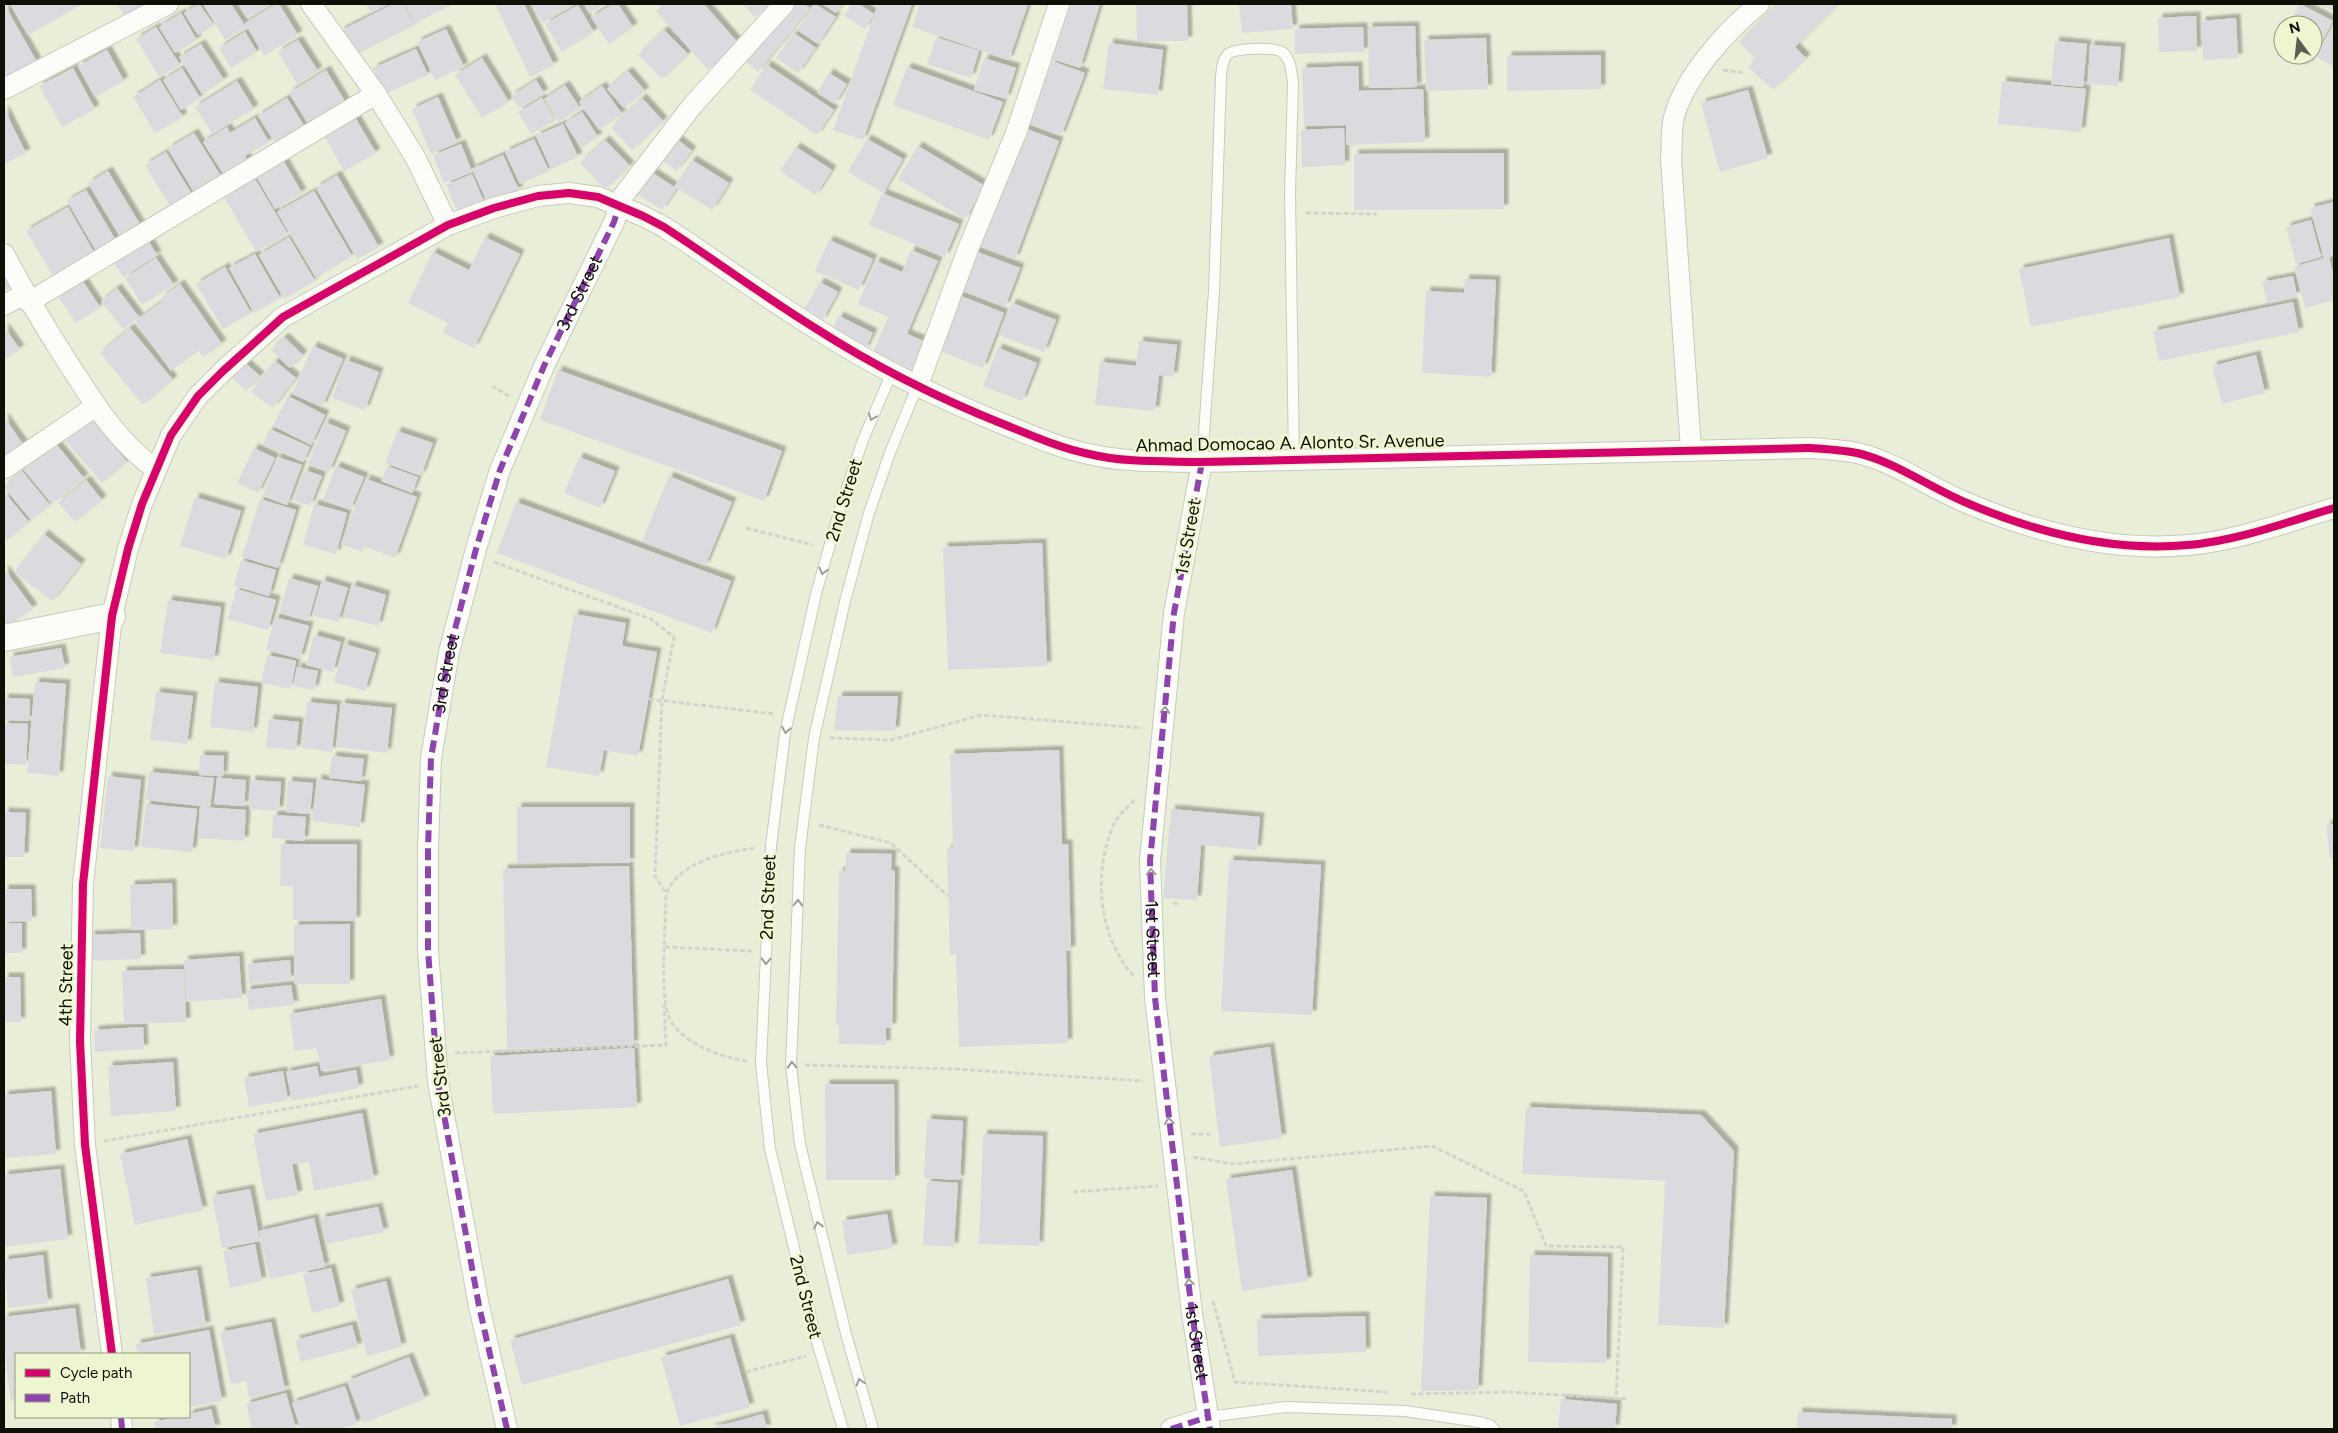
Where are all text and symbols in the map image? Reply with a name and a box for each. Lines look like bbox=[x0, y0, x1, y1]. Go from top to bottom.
north arrow bbox=[2273, 15, 2323, 65]
text: N bbox=[2287, 18, 2302, 38]
street label: 3rd Street bbox=[552, 251, 607, 334]
one-way arrow bbox=[868, 412, 879, 421]
street label: Ahmad Domocao A. Alonto Sr. Avenue bbox=[1135, 429, 1445, 457]
street label: 2nd Street bbox=[821, 456, 867, 544]
street label: 1st Street bbox=[1170, 497, 1206, 577]
one-way arrow bbox=[818, 567, 828, 575]
street label: 3rd Street bbox=[428, 631, 464, 715]
one-way arrow bbox=[1159, 706, 1170, 714]
one-way arrow bbox=[781, 725, 791, 734]
street label: 2nd Street bbox=[756, 854, 780, 940]
one-way arrow bbox=[1145, 867, 1156, 875]
one-way arrow bbox=[792, 899, 803, 907]
street label: 1st Street bbox=[1140, 900, 1165, 979]
street label: 4th Street bbox=[54, 943, 78, 1027]
one-way arrow bbox=[760, 957, 771, 965]
street label: 3rd Street bbox=[424, 1035, 456, 1119]
one-way arrow bbox=[787, 1061, 797, 1069]
one-way arrow bbox=[1164, 1117, 1175, 1125]
one-way arrow bbox=[813, 1221, 824, 1230]
street label: 2nd Street bbox=[785, 1253, 827, 1341]
one-way arrow bbox=[1184, 1278, 1195, 1286]
street label: 1st Street bbox=[1180, 1302, 1213, 1382]
legend bbox=[15, 1353, 190, 1418]
text: Cycle path bbox=[60, 1364, 132, 1382]
one-way arrow bbox=[855, 1379, 865, 1387]
text: Path bbox=[60, 1389, 90, 1407]

